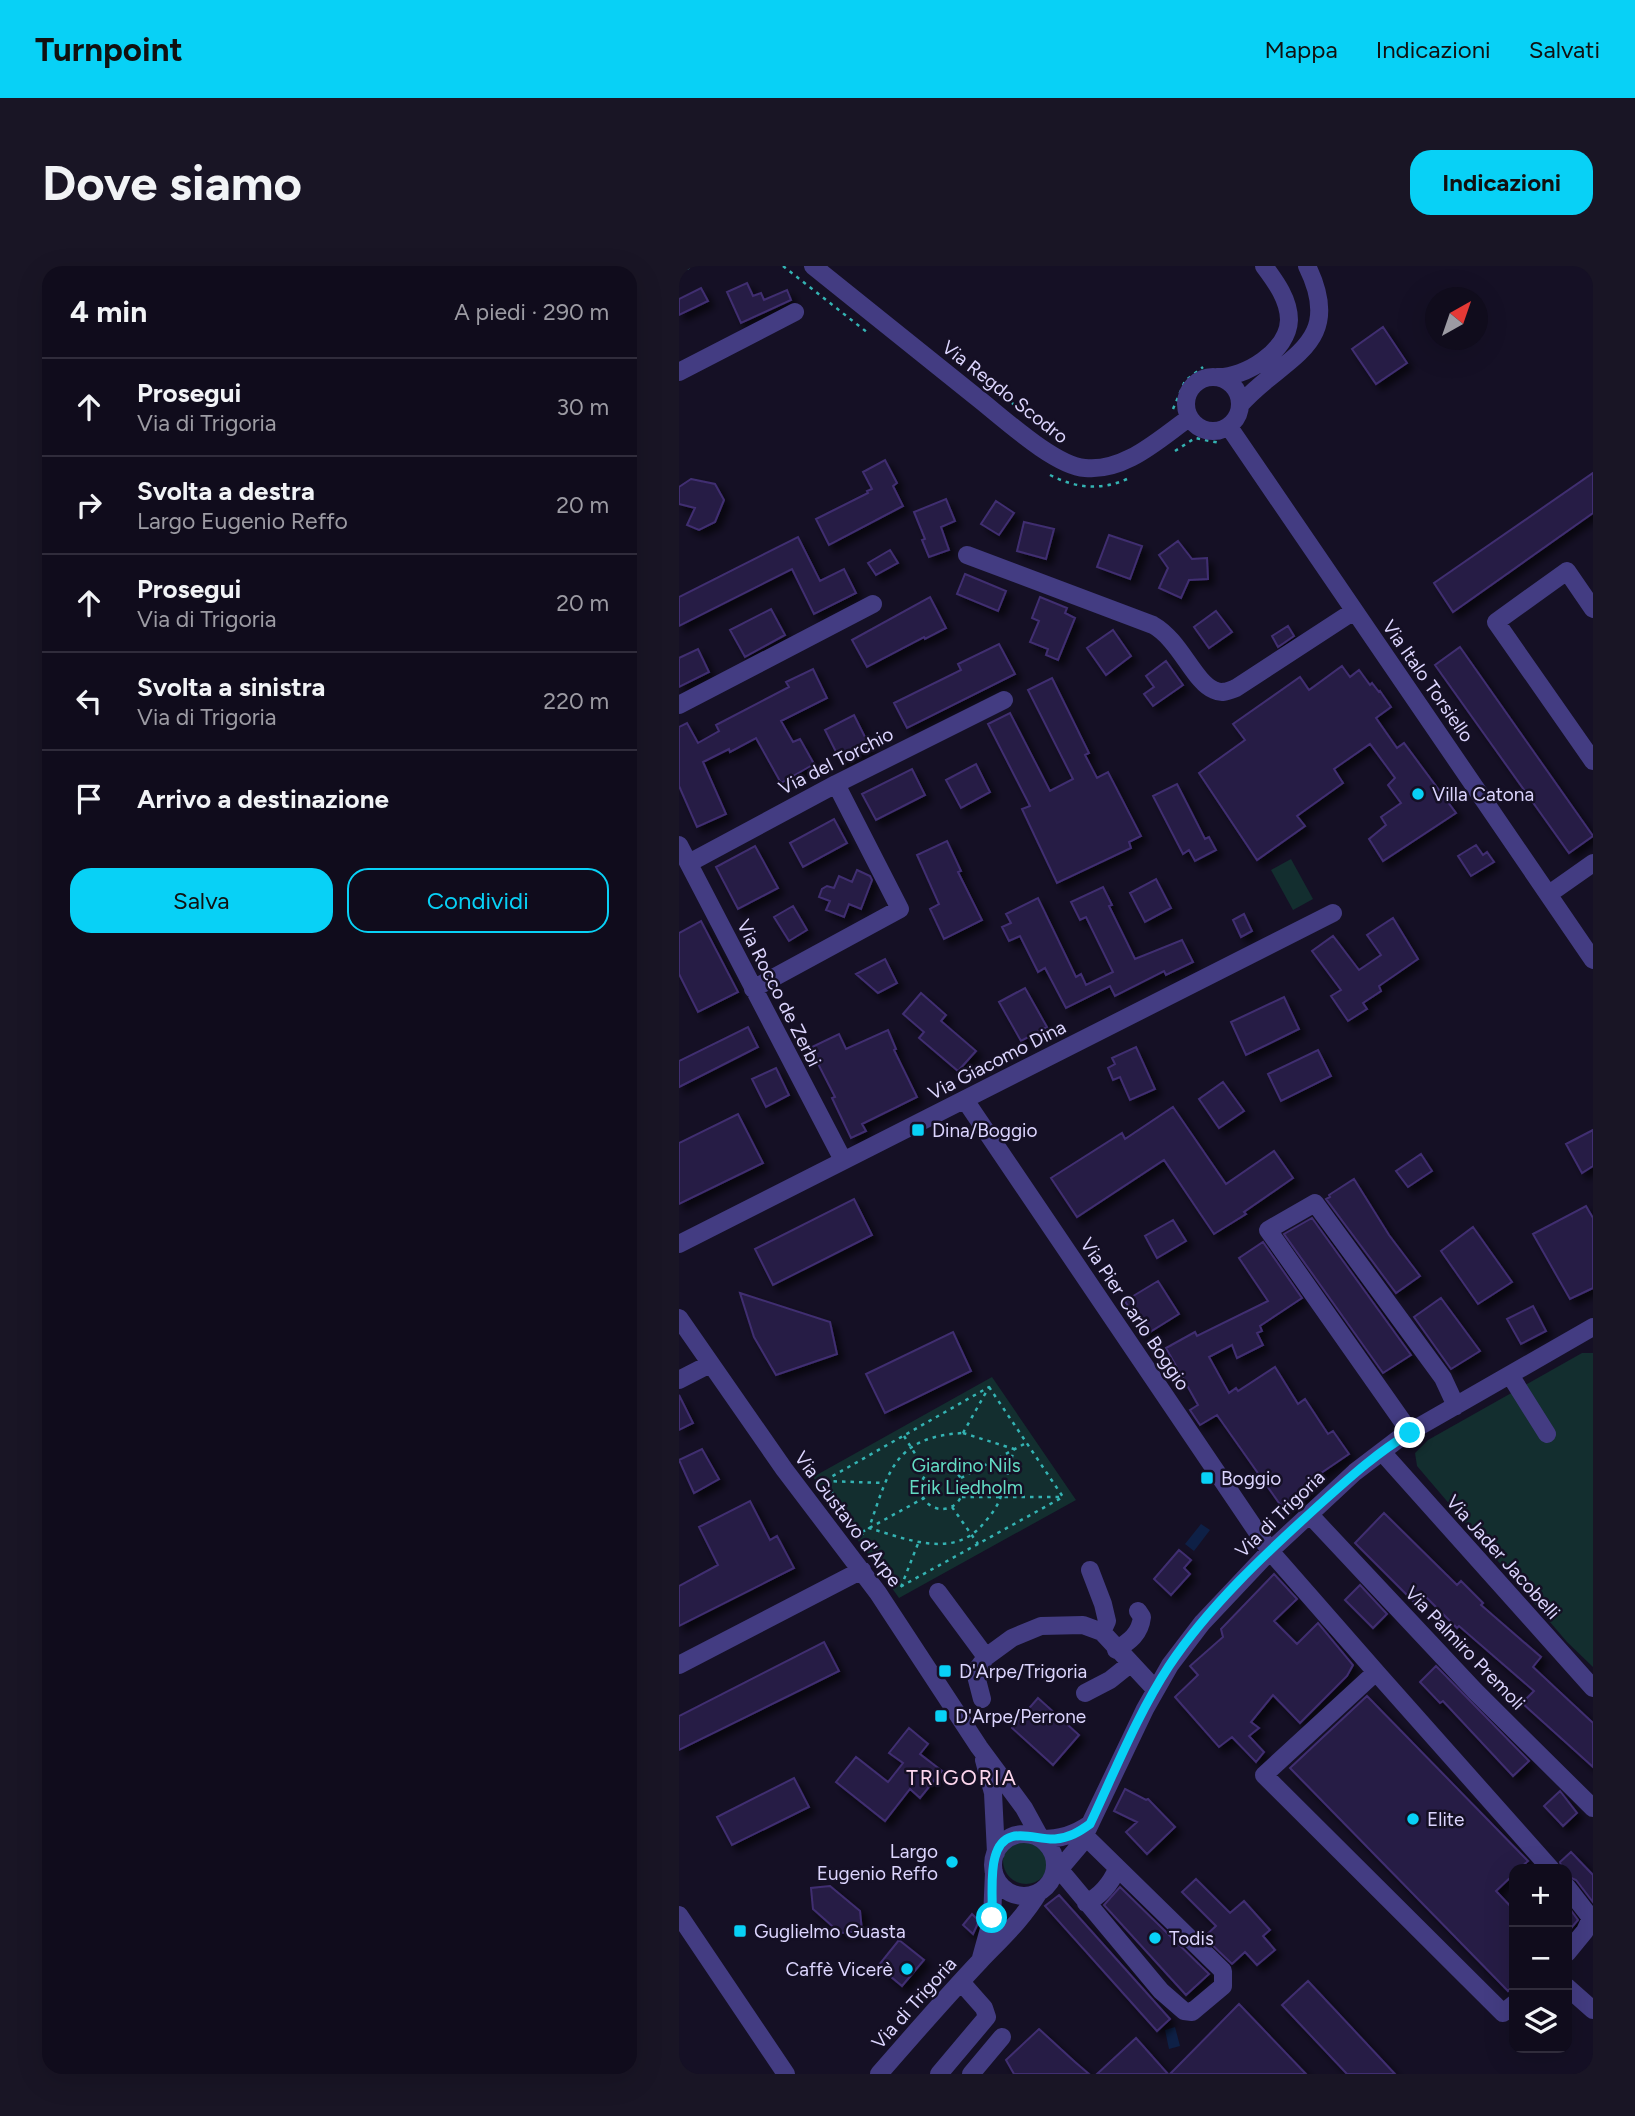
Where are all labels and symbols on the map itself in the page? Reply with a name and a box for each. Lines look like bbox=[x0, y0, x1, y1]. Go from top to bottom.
north arrow bbox=[1425, 287, 1488, 350]
street label: Via Regdo Scodro bbox=[937, 336, 1073, 448]
street label: Via Italo Torsiello bbox=[1377, 616, 1479, 746]
street label: Via del Torchio bbox=[775, 722, 897, 800]
place label: Villa Catona bbox=[1432, 783, 1534, 806]
marker: Villa Catona bbox=[1410, 786, 1426, 802]
street label: Via Rocco de Zerbi bbox=[732, 916, 826, 1070]
street label: Via Giacomo Dina bbox=[924, 1015, 1070, 1105]
place label: Dina/Boggio bbox=[932, 1119, 1038, 1142]
marker: Dina/Boggio bbox=[910, 1122, 926, 1138]
street label: Via Pier Carlo Boggio bbox=[1075, 1233, 1195, 1395]
route end bbox=[1394, 1417, 1425, 1448]
street label: Via Gustavo d'Arpe bbox=[790, 1447, 906, 1591]
park label: Giardino Nils Erik Liedholm bbox=[909, 1454, 1023, 1499]
street label: Via di Trigoria bbox=[1231, 1466, 1329, 1562]
place label: Boggio bbox=[1221, 1467, 1281, 1490]
marker: Boggio bbox=[1199, 1470, 1215, 1486]
street label: Via Jader Jacobelli bbox=[1441, 1490, 1565, 1624]
street label: Via Palmiro Premoli bbox=[1400, 1581, 1530, 1715]
place label: D'Arpe/Trigoria bbox=[959, 1660, 1087, 1683]
marker: D'Arpe/Trigoria bbox=[937, 1663, 953, 1679]
place label: D'Arpe/Perrone bbox=[955, 1705, 1086, 1728]
marker: D'Arpe/Perrone bbox=[933, 1708, 949, 1724]
district label: TRIGORIA bbox=[906, 1765, 1018, 1790]
place label: Elite bbox=[1427, 1808, 1464, 1831]
marker: Elite bbox=[1405, 1811, 1421, 1827]
place label: Largo Eugenio Reffo bbox=[817, 1840, 938, 1885]
marker: Largo Eugenio Reffo bbox=[944, 1854, 960, 1870]
route start bbox=[976, 1902, 1007, 1933]
place label: Guglielmo Guasta bbox=[754, 1920, 906, 1943]
marker: Guglielmo Guasta bbox=[732, 1923, 748, 1939]
place label: Todis bbox=[1169, 1927, 1214, 1950]
marker: Todis bbox=[1147, 1930, 1163, 1946]
street label: Via di Trigoria bbox=[867, 1952, 961, 2054]
place label: Caffè Vicerè bbox=[786, 1958, 893, 1981]
marker: Caffè Vicerè bbox=[899, 1961, 915, 1977]

